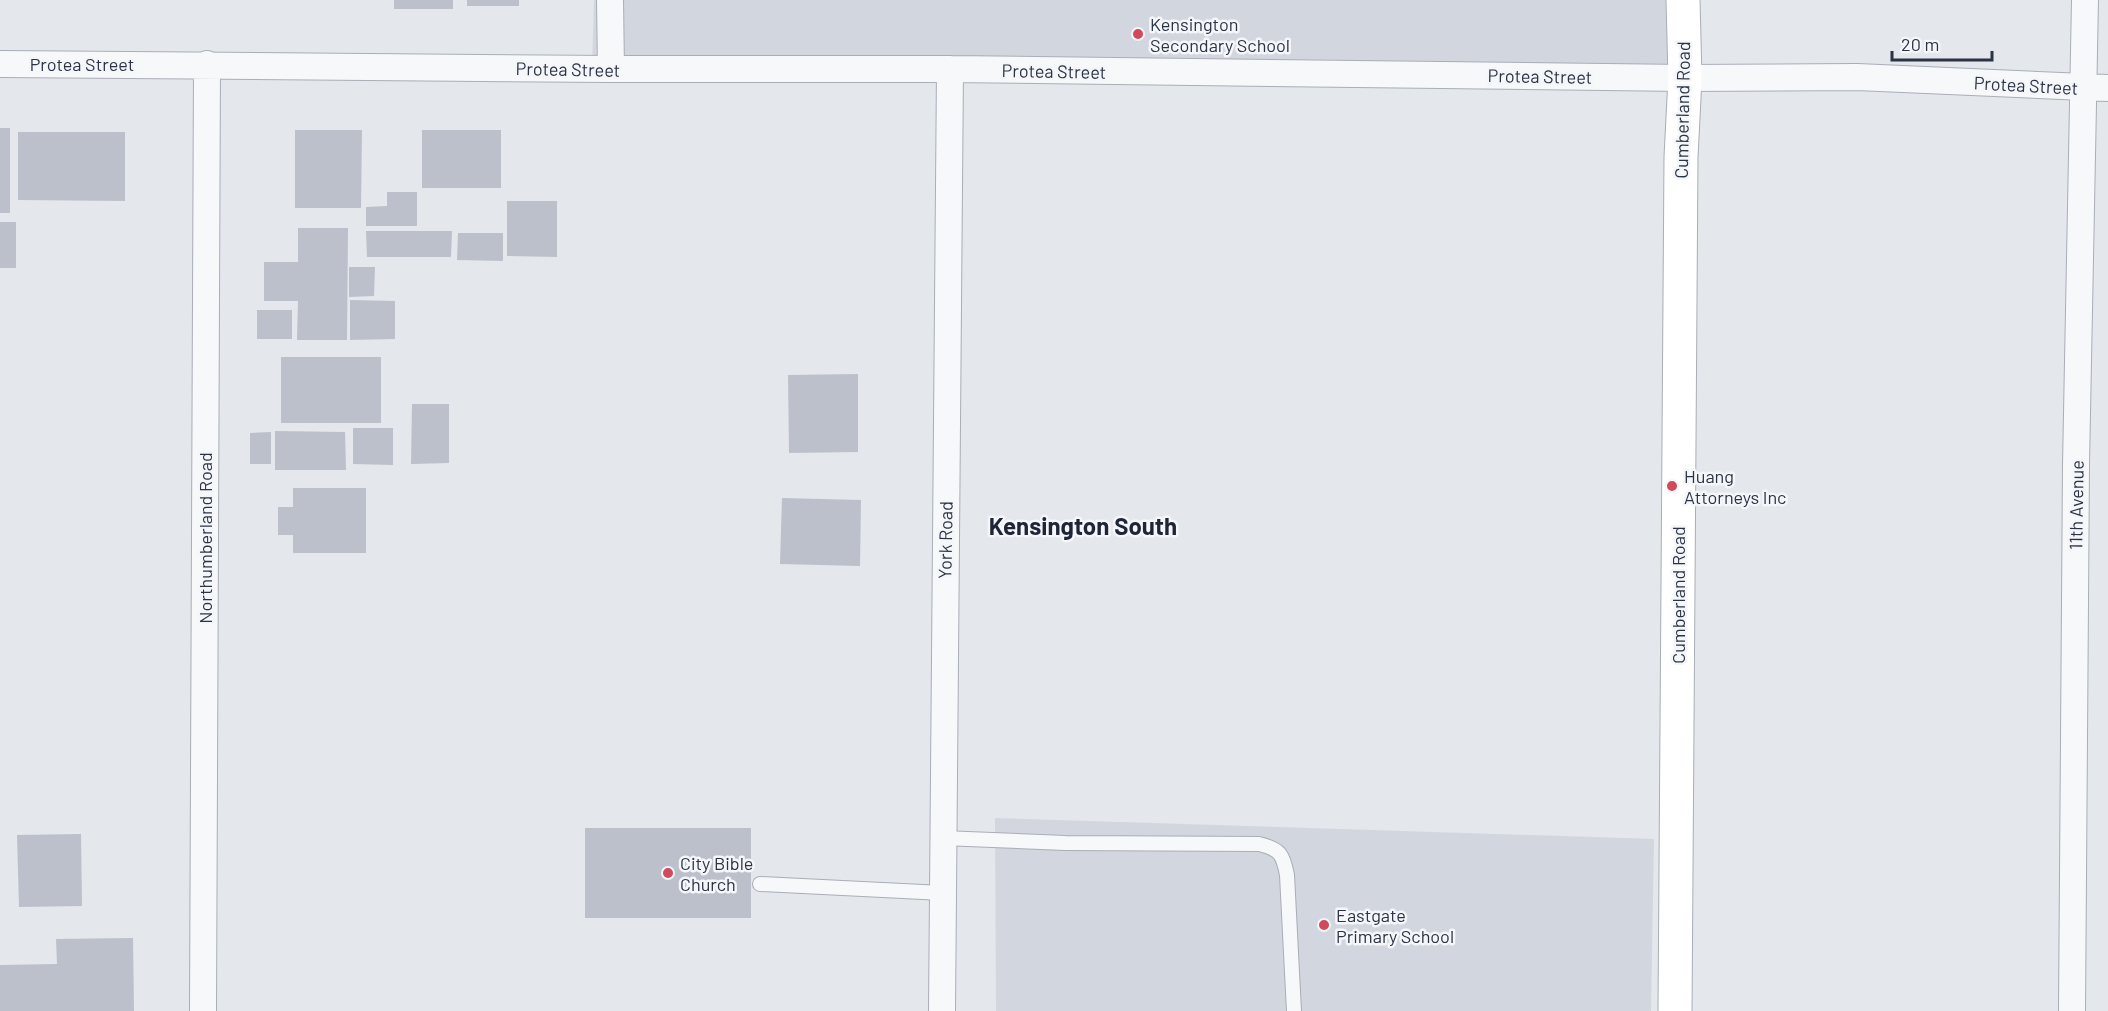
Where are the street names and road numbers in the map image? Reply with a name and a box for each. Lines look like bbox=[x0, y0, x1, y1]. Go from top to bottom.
street label: Cumberland Road bbox=[1670, 41, 1694, 179]
street label: Protea Street bbox=[30, 53, 134, 75]
street label: Protea Street bbox=[516, 57, 620, 81]
street label: Protea Street bbox=[1002, 59, 1106, 83]
street label: Protea Street bbox=[1488, 64, 1592, 88]
street label: Protea Street bbox=[1973, 71, 2079, 99]
street label: Northumberland Road bbox=[194, 452, 216, 624]
street label: 11th Avenue bbox=[2064, 460, 2088, 550]
street label: York Road bbox=[933, 501, 957, 579]
street label: Cumberland Road bbox=[1667, 526, 1689, 664]

